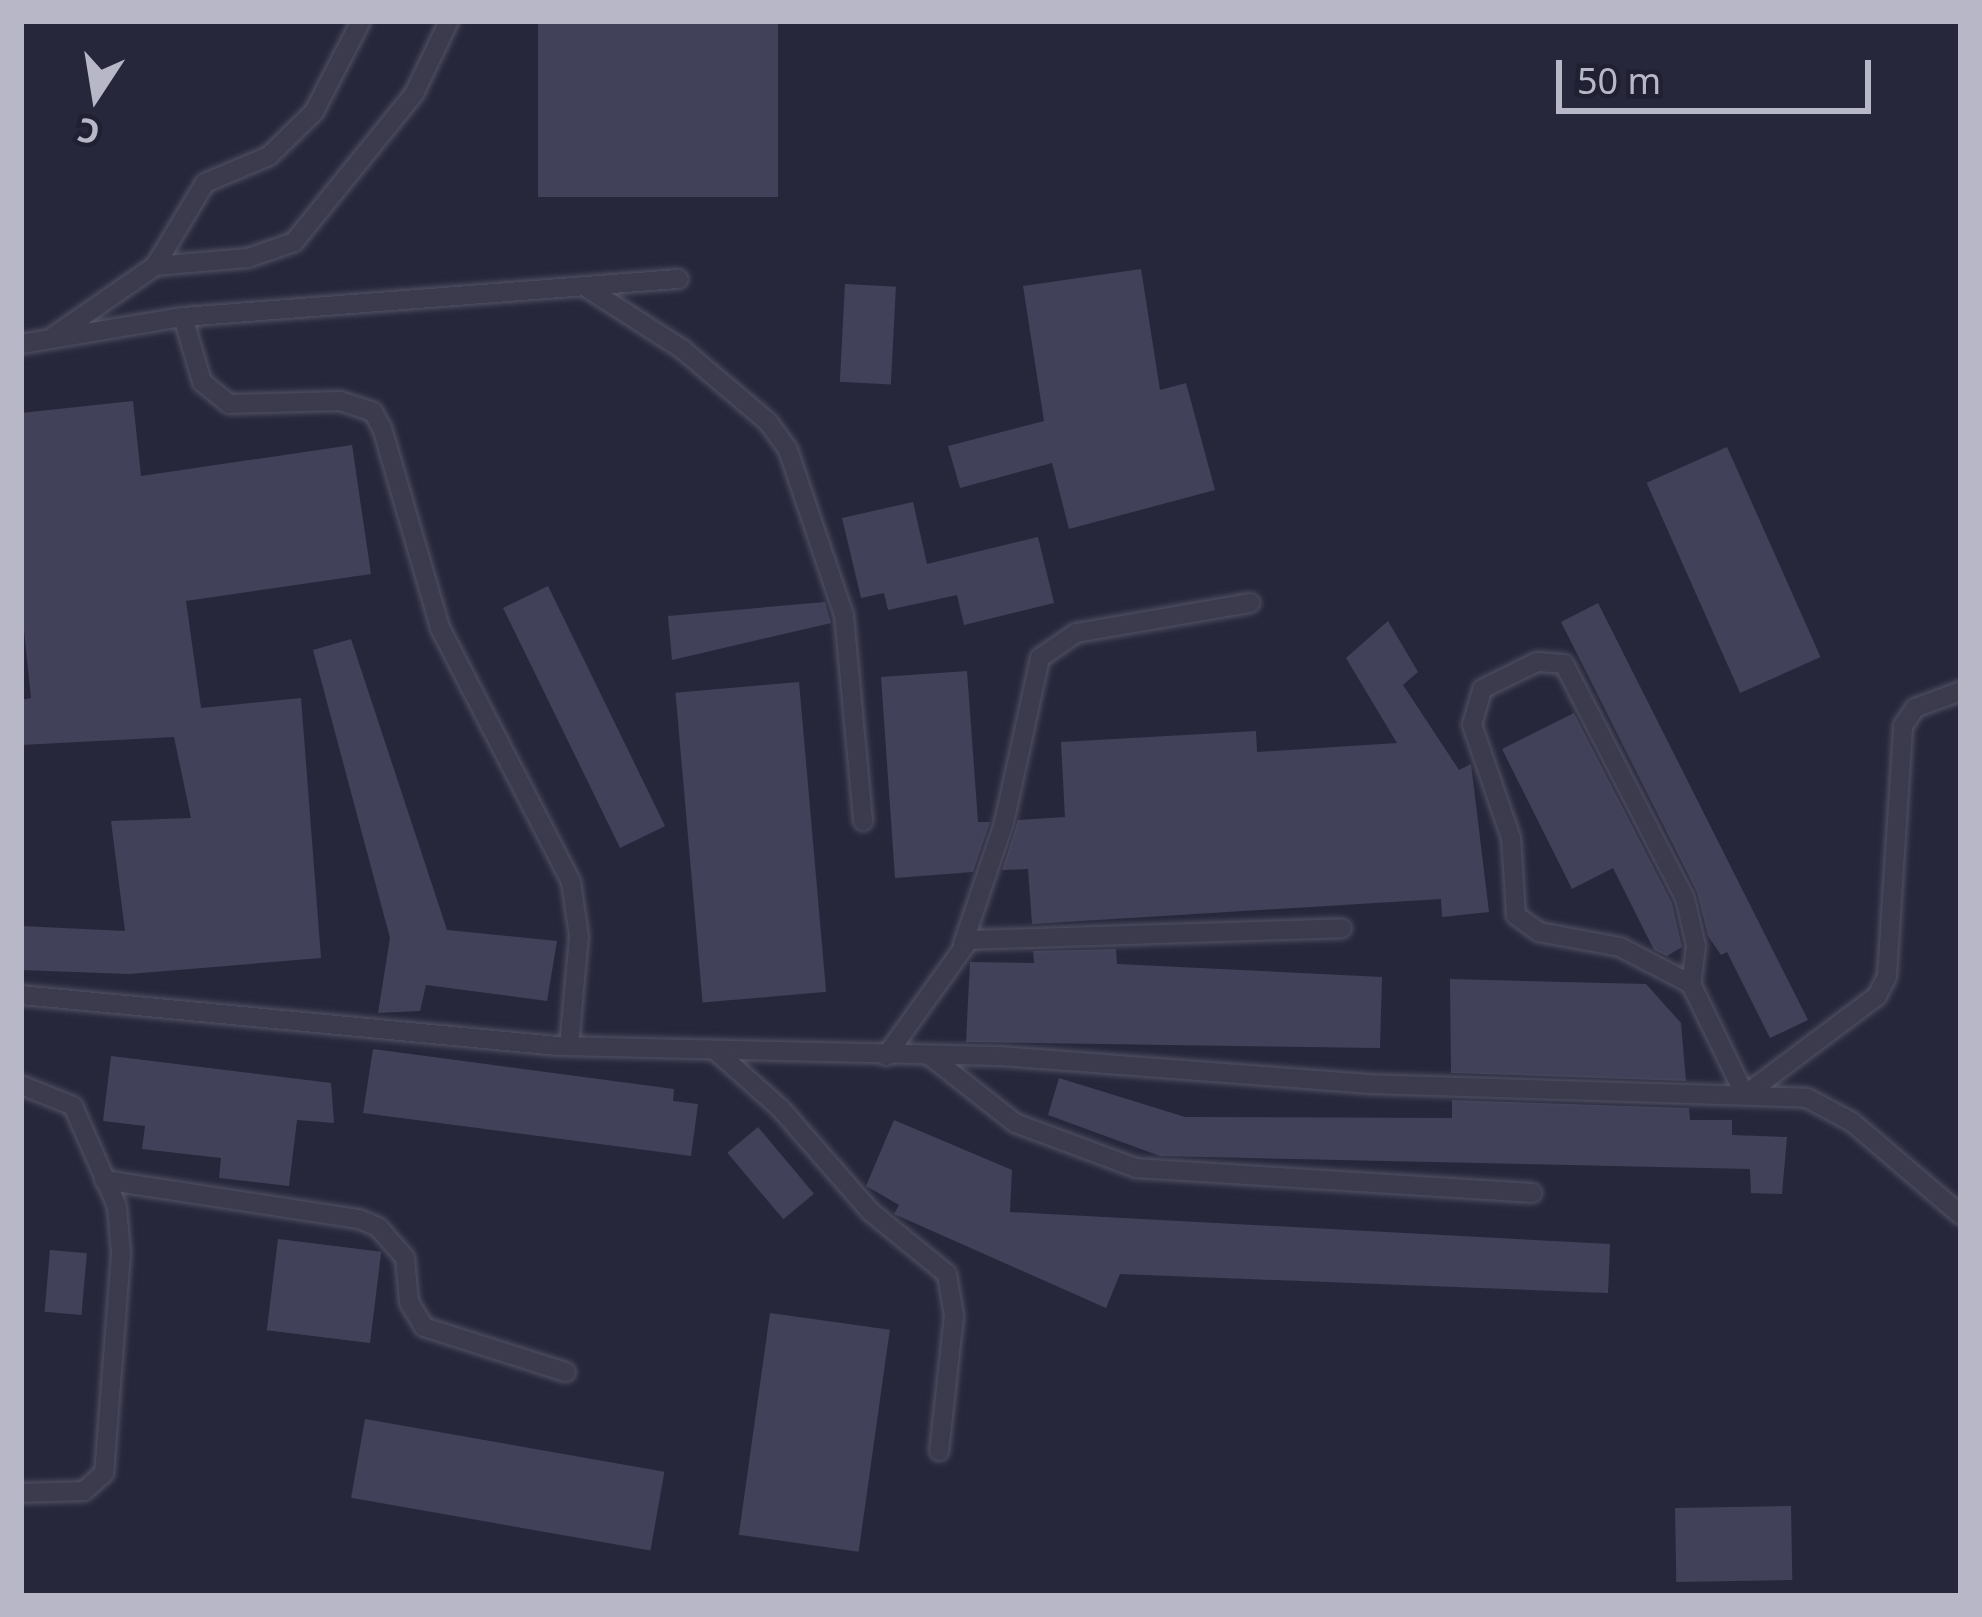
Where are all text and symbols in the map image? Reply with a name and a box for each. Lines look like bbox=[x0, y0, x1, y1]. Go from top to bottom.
north arrow bbox=[36, 36, 156, 156]
scale bar bbox=[1562, 36, 1877, 110]
text: 50 m bbox=[1577, 56, 1661, 105]
text: С bbox=[73, 107, 104, 156]

